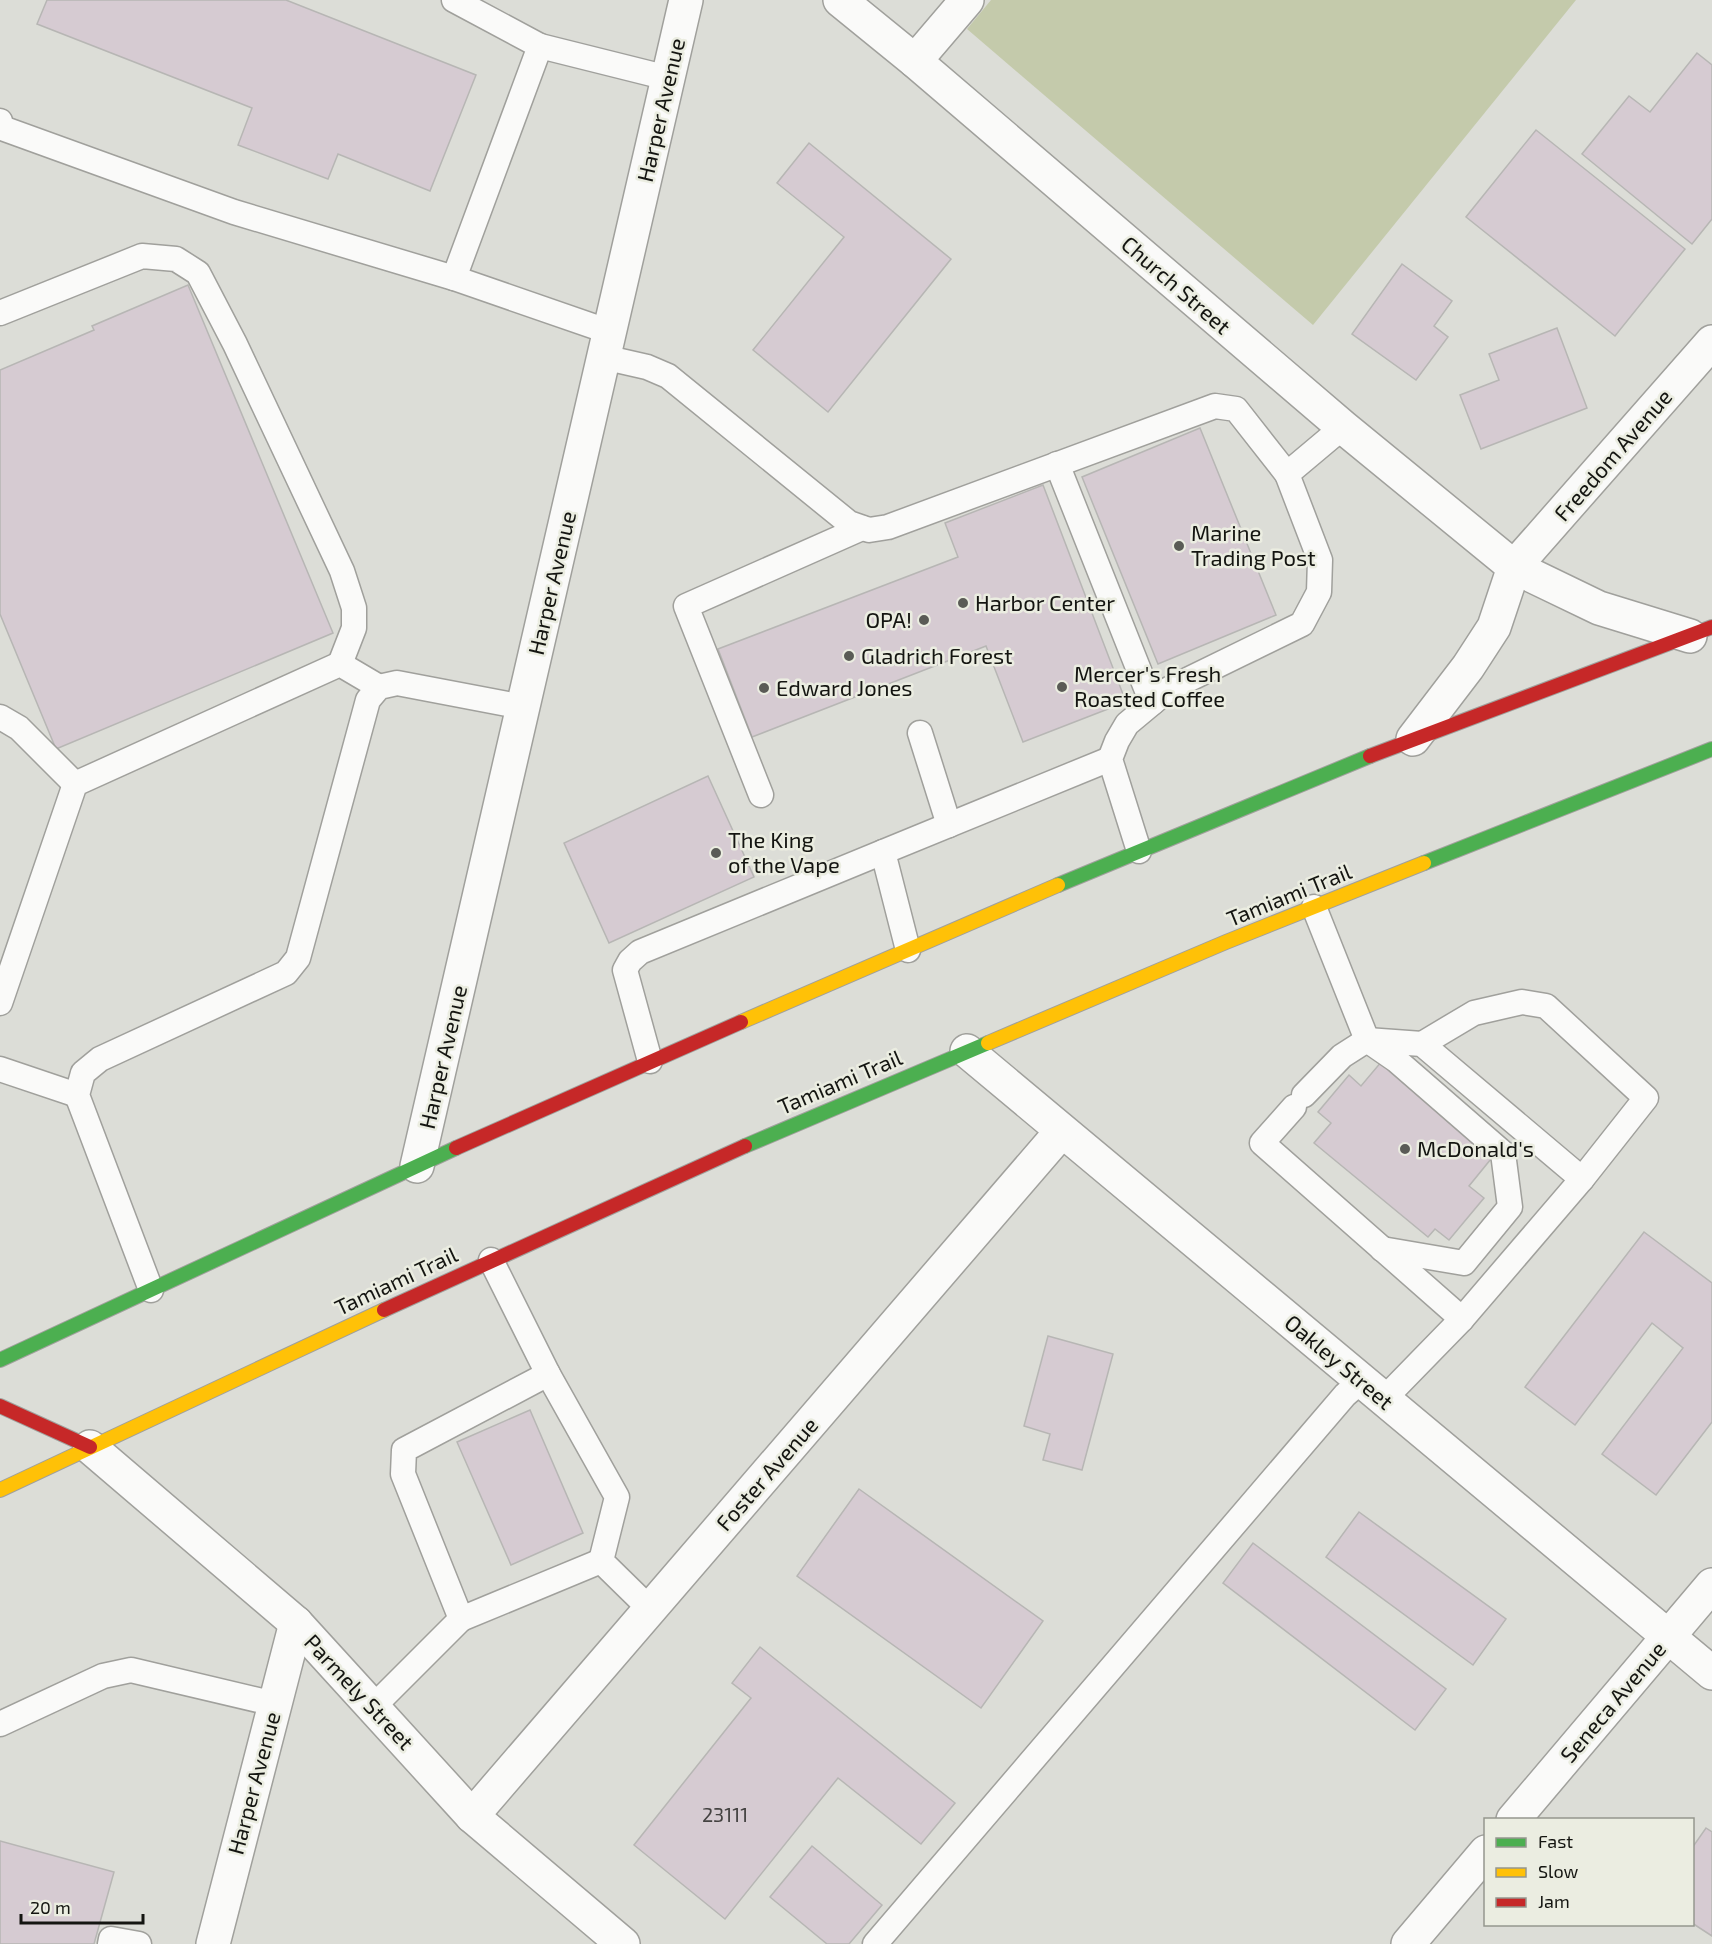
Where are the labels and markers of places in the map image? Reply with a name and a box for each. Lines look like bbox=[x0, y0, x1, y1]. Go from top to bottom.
place label: Marine Trading Post bbox=[1191, 519, 1316, 570]
marker: Marine Trading Post bbox=[1172, 539, 1186, 553]
place label: Harbor Center bbox=[975, 589, 1115, 615]
marker: Harbor Center bbox=[956, 596, 970, 610]
place label: OPA! bbox=[865, 606, 912, 632]
marker: OPA! bbox=[917, 613, 931, 627]
place label: Gladrich Forest bbox=[861, 642, 1013, 668]
marker: Gladrich Forest bbox=[842, 649, 856, 663]
place label: Mercer's Fresh Roasted Coffee bbox=[1074, 660, 1225, 711]
place label: Edward Jones bbox=[776, 674, 913, 700]
marker: Mercer's Fresh Roasted Coffee bbox=[1055, 680, 1069, 694]
marker: Edward Jones bbox=[757, 681, 771, 695]
place label: The King of the Vape bbox=[728, 826, 840, 877]
marker: The King of the Vape bbox=[709, 846, 723, 860]
place label: McDonald's bbox=[1417, 1135, 1534, 1161]
marker: McDonald's bbox=[1398, 1142, 1412, 1156]

